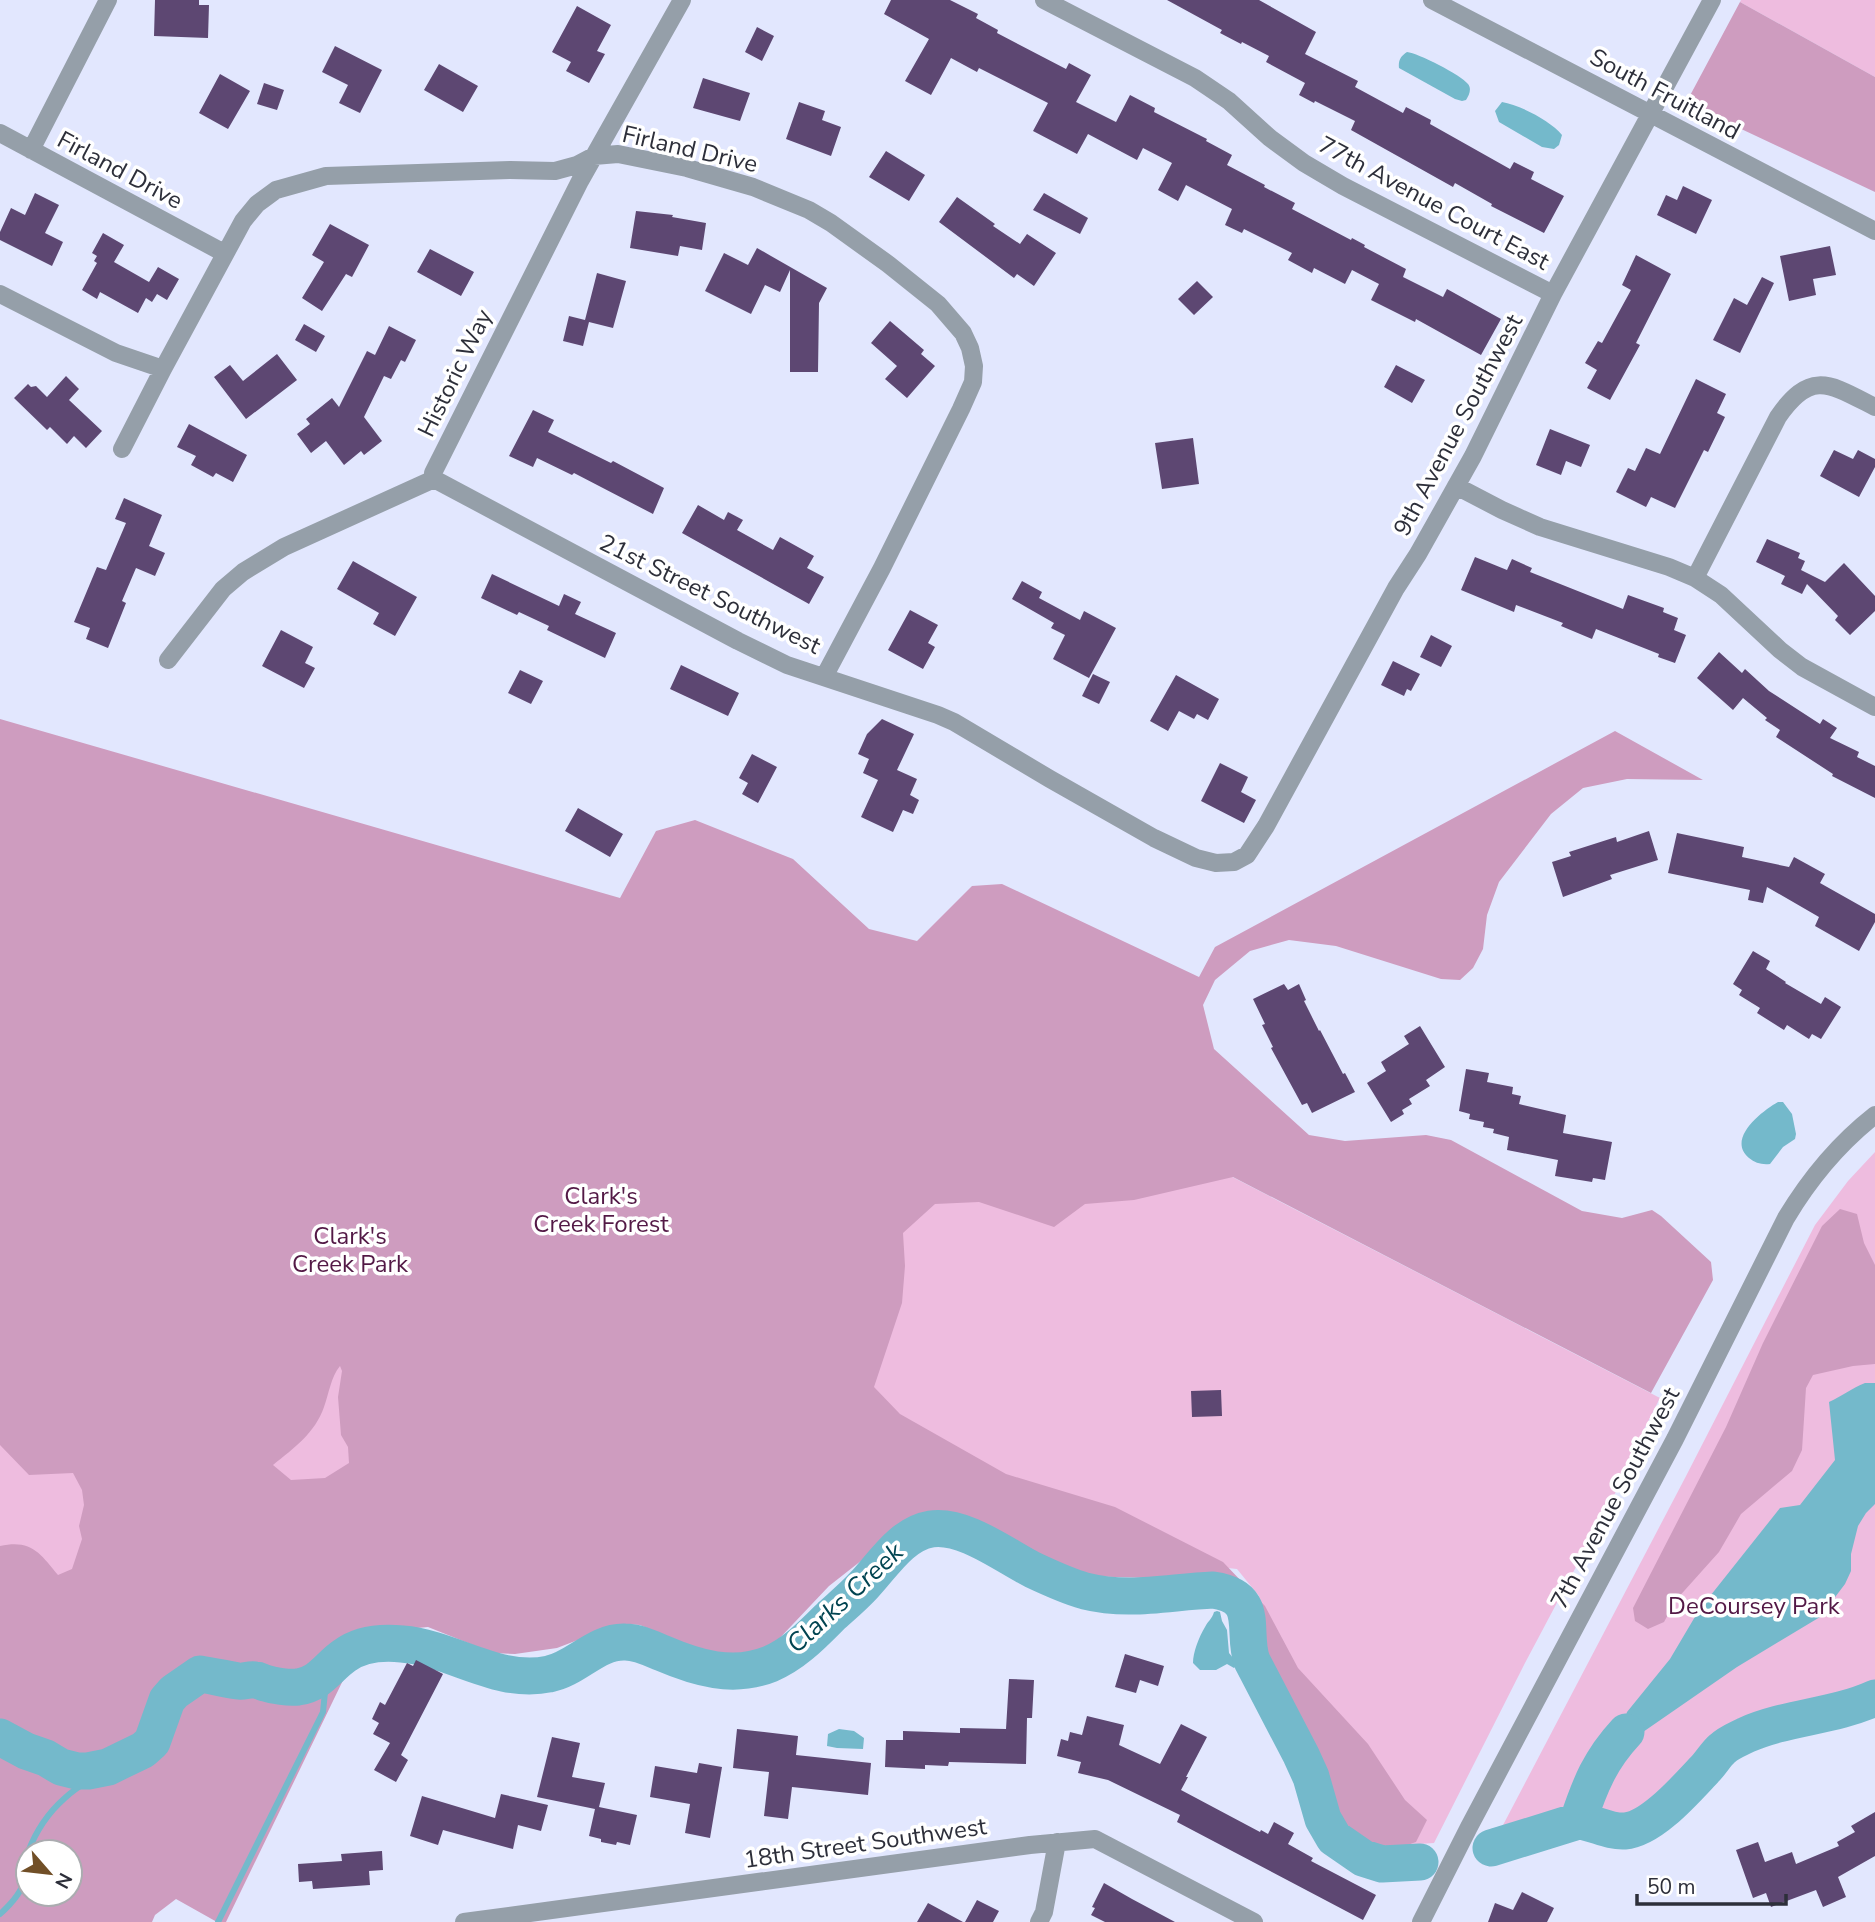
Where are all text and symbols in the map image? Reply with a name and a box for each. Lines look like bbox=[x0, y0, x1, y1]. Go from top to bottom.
street label: South Fruitland bbox=[1584, 41, 1746, 147]
street label: Firland Drive bbox=[619, 118, 761, 180]
street label: Firland Drive bbox=[52, 124, 188, 216]
street label: 77th Avenue Court East bbox=[1313, 129, 1556, 278]
street label: Historic Way bbox=[410, 303, 500, 442]
street label: 9th Avenue Southwest bbox=[1386, 308, 1530, 541]
street label: 21st Street Southwest bbox=[594, 526, 827, 662]
park label: Clark's Creek Forest bbox=[533, 1180, 669, 1240]
park label: Clark's Creek Park bbox=[292, 1220, 409, 1280]
street label: 7th Avenue Southwest bbox=[1543, 1381, 1687, 1614]
water label: Clarks Creek bbox=[779, 1534, 912, 1661]
park label: DeCoursey Park bbox=[1668, 1590, 1841, 1622]
street label: 18th Street Southwest bbox=[742, 1810, 989, 1876]
north arrow bbox=[14, 1838, 84, 1908]
scale bar bbox=[1637, 1862, 1786, 1906]
text: N bbox=[48, 1868, 78, 1893]
text: 50 m bbox=[1647, 1873, 1696, 1901]

